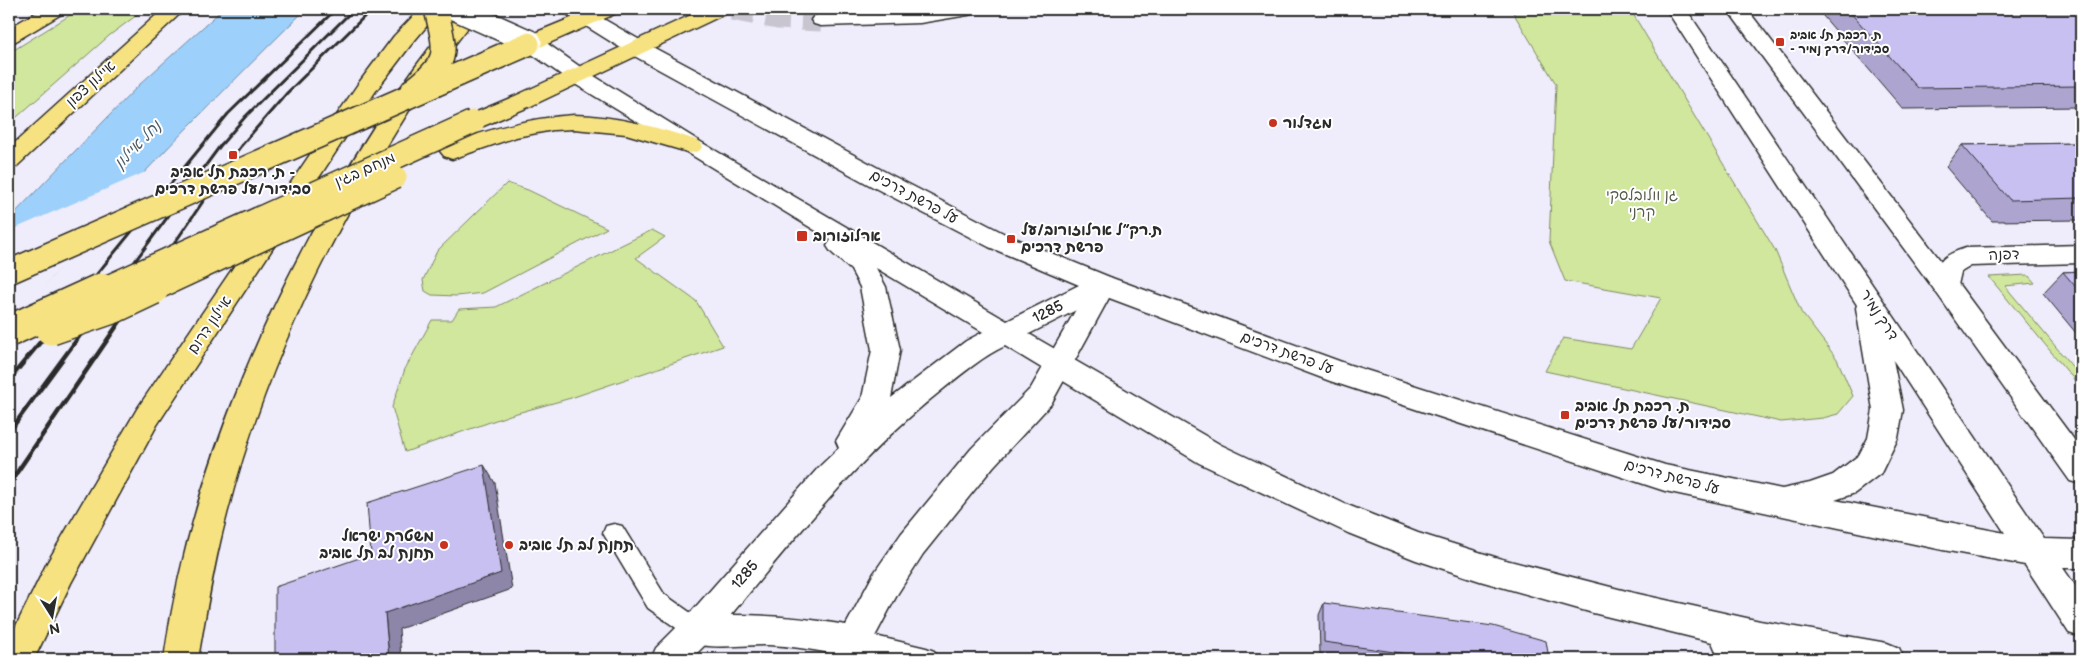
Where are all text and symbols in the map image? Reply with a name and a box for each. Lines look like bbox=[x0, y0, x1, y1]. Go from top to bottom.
place label: ת. רכבת תל אביב - סבידור/דרך נמיר bbox=[1790, 28, 1890, 57]
marker: ת. רכבת תל אביב - סבידור/דרך נמיר bbox=[1774, 36, 1786, 48]
street label: איילון צפון bbox=[62, 56, 120, 111]
place label: מגדלור bbox=[1283, 114, 1332, 133]
water label: נחל איילון bbox=[111, 116, 166, 173]
marker: מגדלור bbox=[1267, 117, 1279, 129]
street label: מנחם בגין bbox=[332, 148, 398, 192]
marker: ת. רכבת תל אביב - סבידור/על פרשת דרכים bbox=[227, 149, 239, 161]
place label: ת. רכבת תל אביב - סבידור/על פרשת דרכים bbox=[155, 163, 311, 199]
street label: על פרשת דרכים bbox=[867, 166, 961, 228]
park label: גן וולובלסקי קרני bbox=[1606, 186, 1678, 222]
place label: ת.רק״ל ארלוזורוב/על פרשת דרכים bbox=[1021, 221, 1162, 257]
place label: ארלוזורוב bbox=[812, 227, 881, 246]
marker: ארלוזורוב bbox=[795, 229, 809, 243]
marker: ת.רק״ל ארלוזורוב/על פרשת דרכים bbox=[1005, 233, 1017, 245]
street label: דפנה bbox=[1988, 245, 2020, 265]
street label: דרך נמיר bbox=[1855, 286, 1903, 344]
street label: איילון דרום bbox=[184, 292, 236, 358]
street label: 1285 bbox=[1029, 296, 1067, 328]
street label: על פרשת דרכים bbox=[1238, 327, 1336, 379]
place label: ת. רכבת תל אביב סבידור/על פרשת דרכים bbox=[1575, 397, 1731, 433]
marker: ת. רכבת תל אביב סבידור/על פרשת דרכים bbox=[1559, 409, 1571, 421]
street label: על פרשת דרכים bbox=[1622, 455, 1722, 499]
place label: משטרת ישראל תחנת לב תל אביב bbox=[319, 527, 434, 563]
place label: תחנת לב תל אביב bbox=[519, 536, 634, 555]
marker: משטרת ישראל תחנת לב תל אביב bbox=[438, 539, 450, 551]
marker: תחנת לב תל אביב bbox=[503, 539, 515, 551]
street label: 1285 bbox=[727, 557, 763, 593]
north arrow bbox=[28, 590, 78, 640]
text: N bbox=[48, 619, 61, 638]

